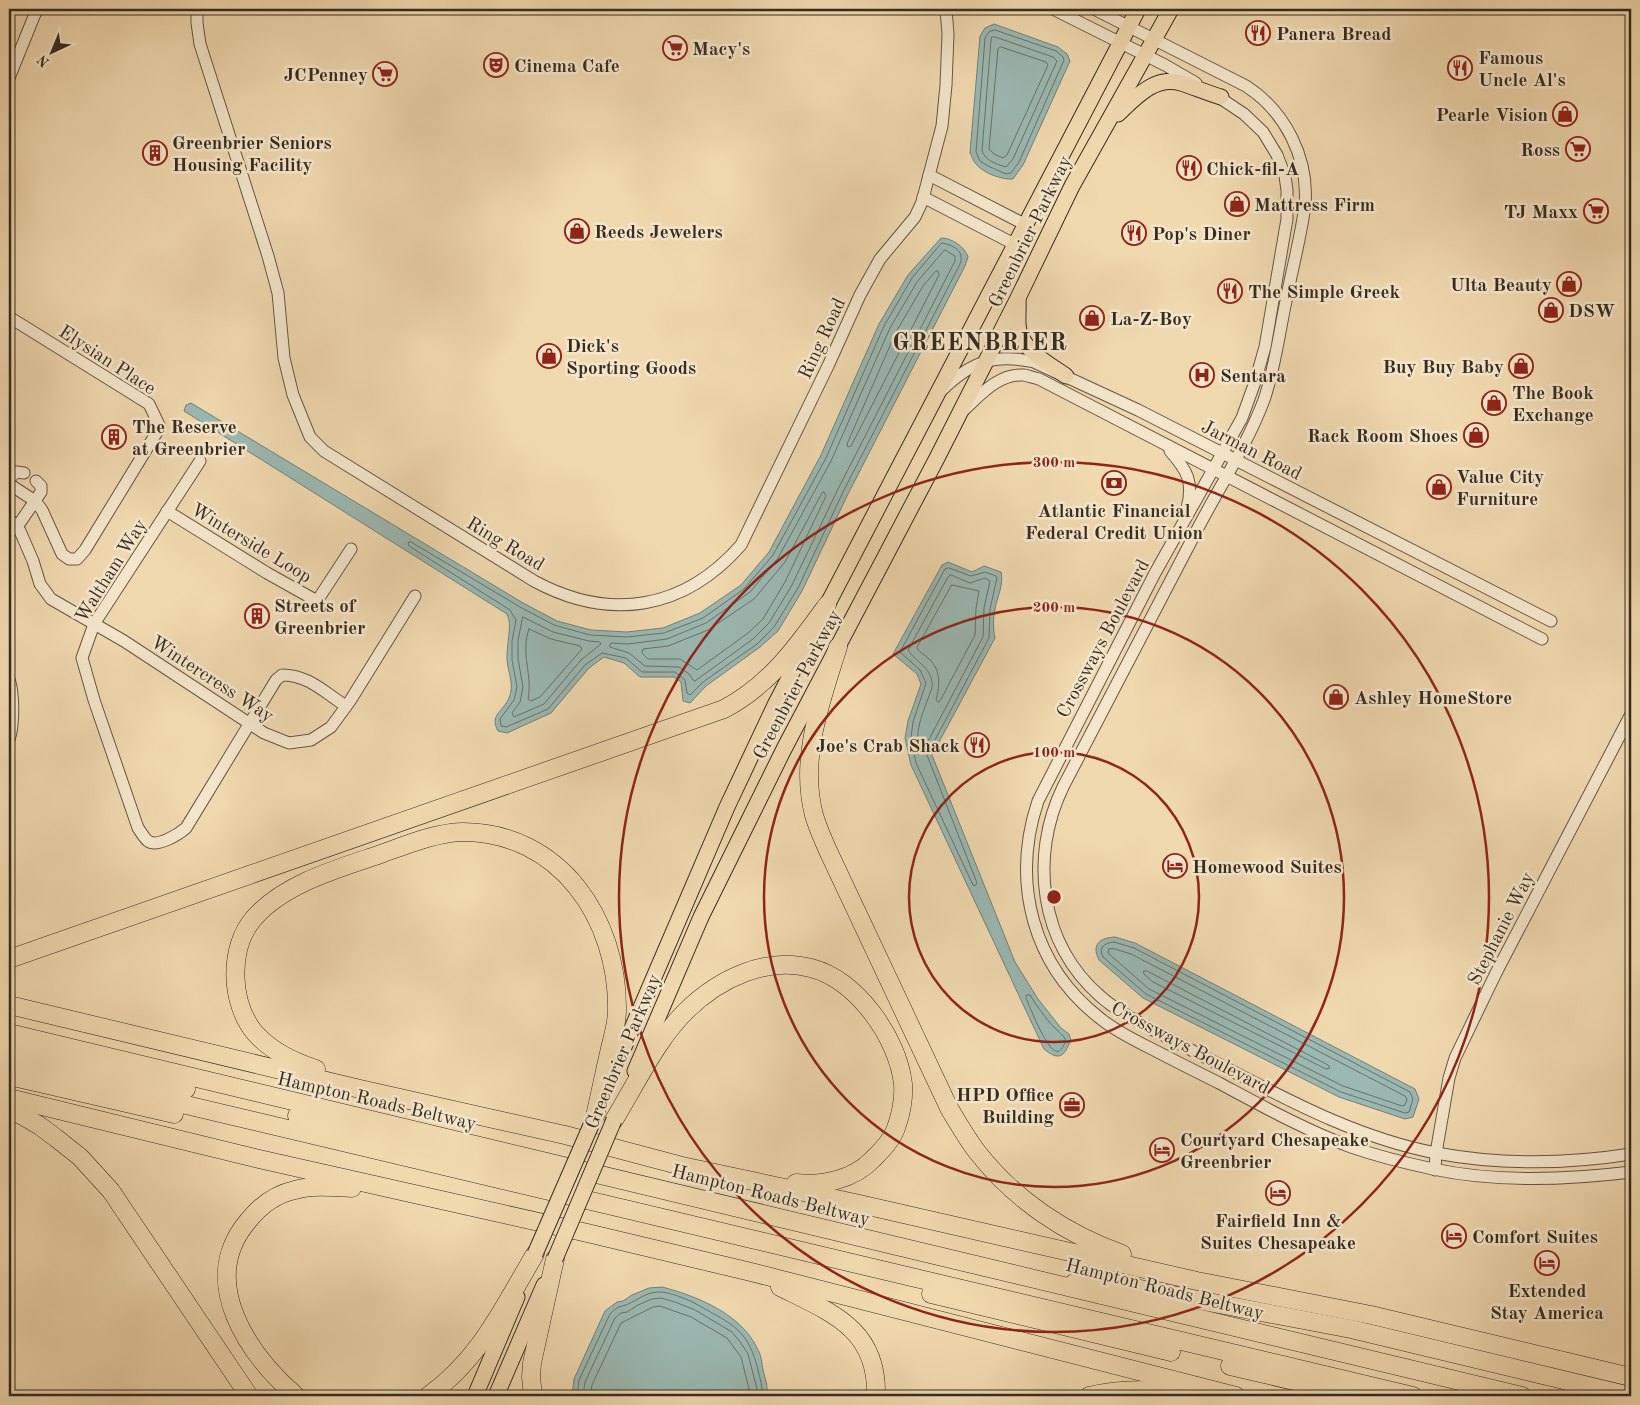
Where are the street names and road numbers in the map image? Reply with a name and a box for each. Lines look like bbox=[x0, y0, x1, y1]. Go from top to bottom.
street label: Greenbrier Parkway bbox=[986, 153, 1076, 311]
street label: Ring Road bbox=[796, 296, 850, 382]
street label: Elysian Place bbox=[55, 323, 158, 399]
street label: Jarman Road bbox=[1198, 418, 1304, 485]
street label: Winterside Loop bbox=[187, 501, 314, 588]
street label: Ring Road bbox=[463, 515, 547, 576]
street label: Waltham Way bbox=[73, 516, 151, 626]
street label: Crossways Boulevard bbox=[1054, 557, 1154, 722]
street label: Greenbrier Parkway bbox=[751, 607, 846, 763]
street label: Wintercress Way bbox=[147, 633, 277, 727]
street label: Stephanie Way bbox=[1466, 870, 1539, 989]
street label: Greenbrier Parkway bbox=[583, 972, 666, 1132]
street label: Crossways Boulevard bbox=[1107, 999, 1272, 1099]
street label: Hampton Roads Beltway bbox=[275, 1070, 478, 1135]
street label: Hampton Roads Beltway bbox=[669, 1163, 872, 1230]
street label: Hampton Roads Beltway bbox=[1063, 1257, 1266, 1324]

